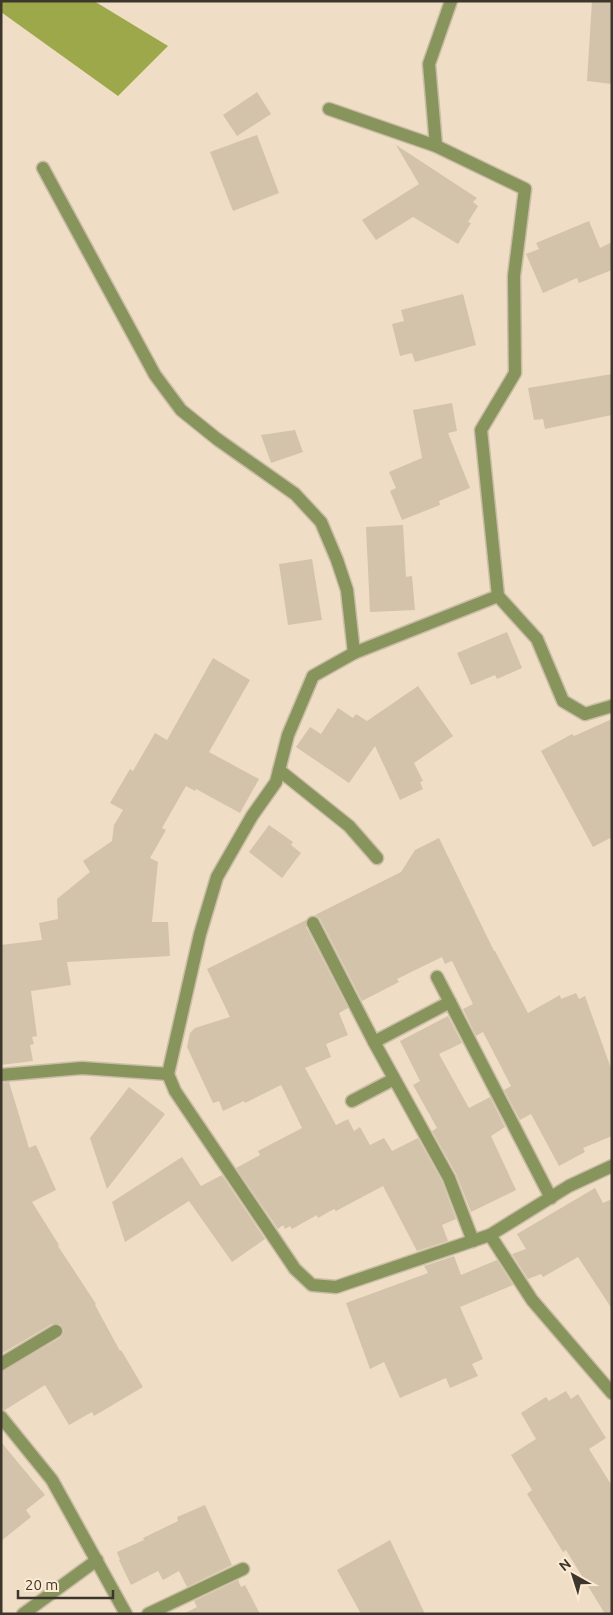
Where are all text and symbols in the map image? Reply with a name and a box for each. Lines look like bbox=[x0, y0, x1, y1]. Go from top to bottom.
north arrow bbox=[548, 1550, 598, 1600]
text: N bbox=[556, 1555, 574, 1574]
scale bar bbox=[18, 1568, 112, 1600]
text: 20 m bbox=[25, 1576, 58, 1593]

